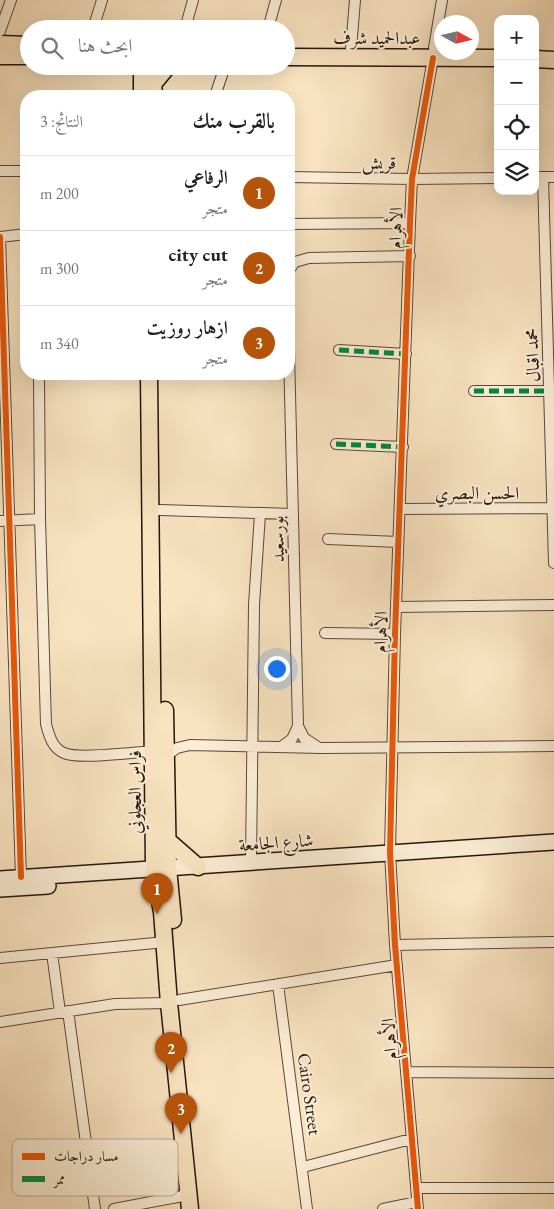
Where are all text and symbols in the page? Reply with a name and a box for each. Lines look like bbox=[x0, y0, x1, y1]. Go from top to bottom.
north arrow bbox=[434, 15, 479, 60]
map controls bbox=[494, 15, 539, 195]
button: + bbox=[494, 15, 539, 60]
search box bbox=[20, 20, 295, 75]
street label: عبدالحميد شرف bbox=[333, 26, 421, 50]
text: ابحث هنا bbox=[78, 33, 132, 58]
icon: search bbox=[38, 34, 66, 62]
button: − bbox=[494, 60, 539, 105]
button: locate bbox=[494, 105, 539, 150]
text: بالقرب منك bbox=[192, 107, 275, 134]
text: النتائج: 3 bbox=[40, 111, 83, 132]
street label: قريش bbox=[362, 150, 396, 175]
button: layers bbox=[494, 150, 539, 195]
text: الرفاعي bbox=[184, 165, 228, 190]
text: 200 m bbox=[40, 183, 79, 204]
text: 1 bbox=[255, 183, 263, 204]
text: متجر bbox=[203, 198, 228, 219]
street label: الأهرام bbox=[382, 207, 412, 249]
text: city cut bbox=[168, 242, 228, 267]
text: 300 m bbox=[40, 258, 79, 279]
text: 2 bbox=[255, 258, 263, 279]
text: متجر bbox=[203, 269, 228, 290]
text: ازهار روزيت bbox=[147, 315, 228, 340]
street label: محمد اقبال bbox=[520, 328, 544, 382]
text: 340 m bbox=[40, 333, 79, 354]
text: 3 bbox=[255, 333, 263, 354]
text: متجر bbox=[203, 348, 228, 369]
street label: الحسن البصري bbox=[435, 481, 519, 508]
street label: بورسعيد bbox=[265, 516, 289, 562]
street label: الأهرام bbox=[367, 611, 397, 653]
your location bbox=[264, 656, 290, 682]
street label: فراس العجلوني bbox=[123, 750, 150, 834]
street label: شارع الجامعة bbox=[238, 828, 314, 860]
pin: 1 bbox=[141, 873, 173, 914]
street label: الأهرام bbox=[375, 1017, 407, 1061]
pin: 2 bbox=[155, 1032, 187, 1073]
street label: Cairo Street bbox=[293, 1052, 327, 1137]
pin: 3 bbox=[165, 1093, 197, 1134]
legend bbox=[12, 1139, 178, 1196]
text: مسار دراجات bbox=[54, 1147, 119, 1165]
text: ممر bbox=[52, 1170, 65, 1188]

